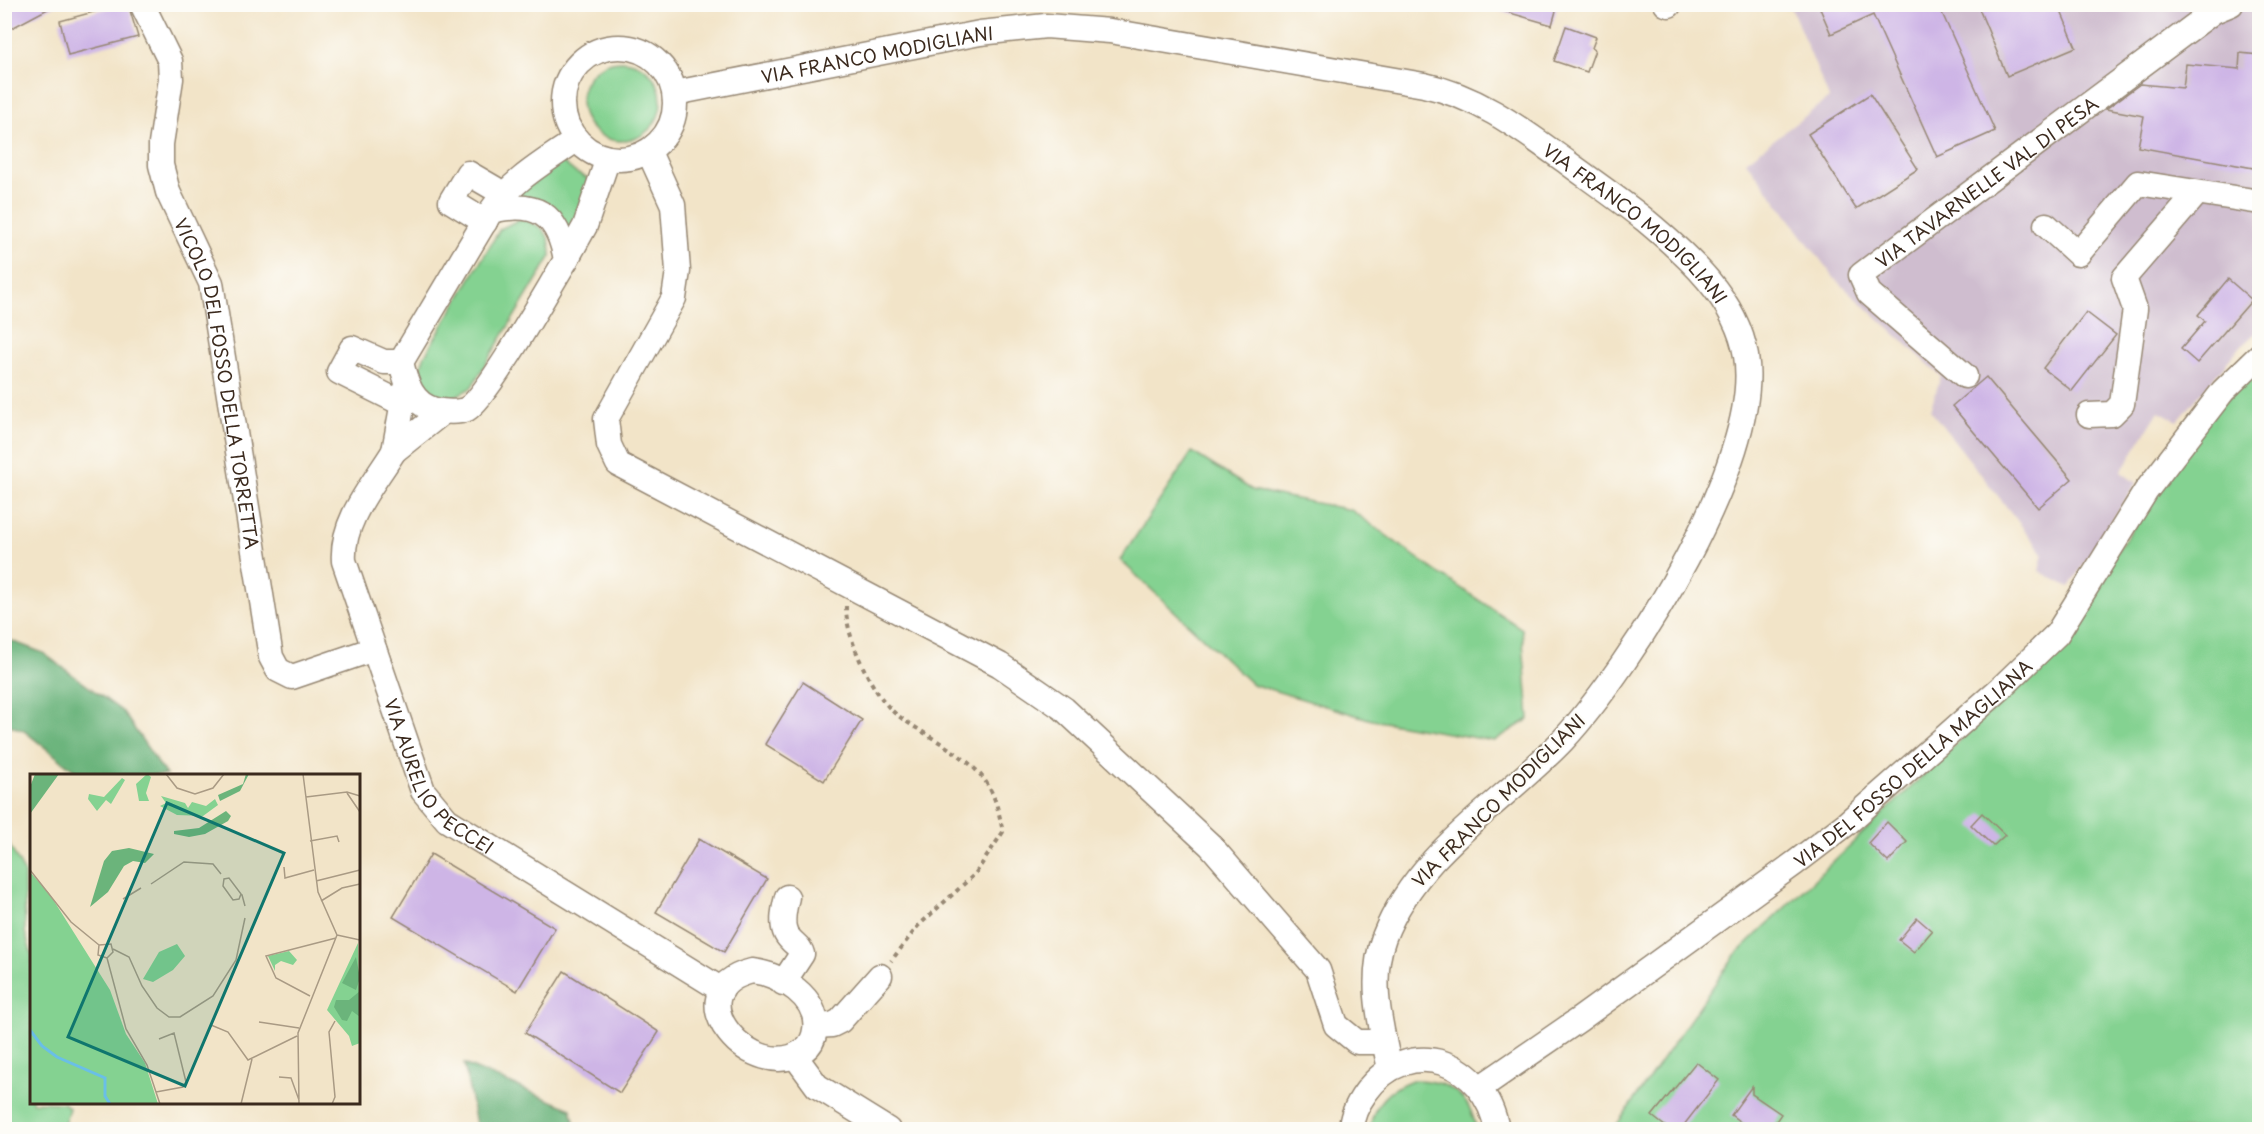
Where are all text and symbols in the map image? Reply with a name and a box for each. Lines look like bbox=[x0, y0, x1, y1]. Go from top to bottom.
street label: VIA FRANCO MODIGLIANI bbox=[759, 18, 995, 89]
street label: VIA TAVARNELLE VAL DI PESA bbox=[1869, 89, 2103, 274]
street label: VIA FRANCO MODIGLIANI bbox=[1538, 136, 1735, 308]
street label: VICOLO DEL FOSSO DELLA TORRETTA bbox=[169, 213, 267, 551]
street label: VIA DEL FOSSO DELLA MAGLIANA bbox=[1787, 652, 2037, 873]
street label: VIA AURELIO PECCEI bbox=[379, 694, 499, 859]
street label: VIA FRANCO MODIGLIANI bbox=[1405, 707, 1591, 893]
inset map bbox=[30, 774, 360, 1104]

